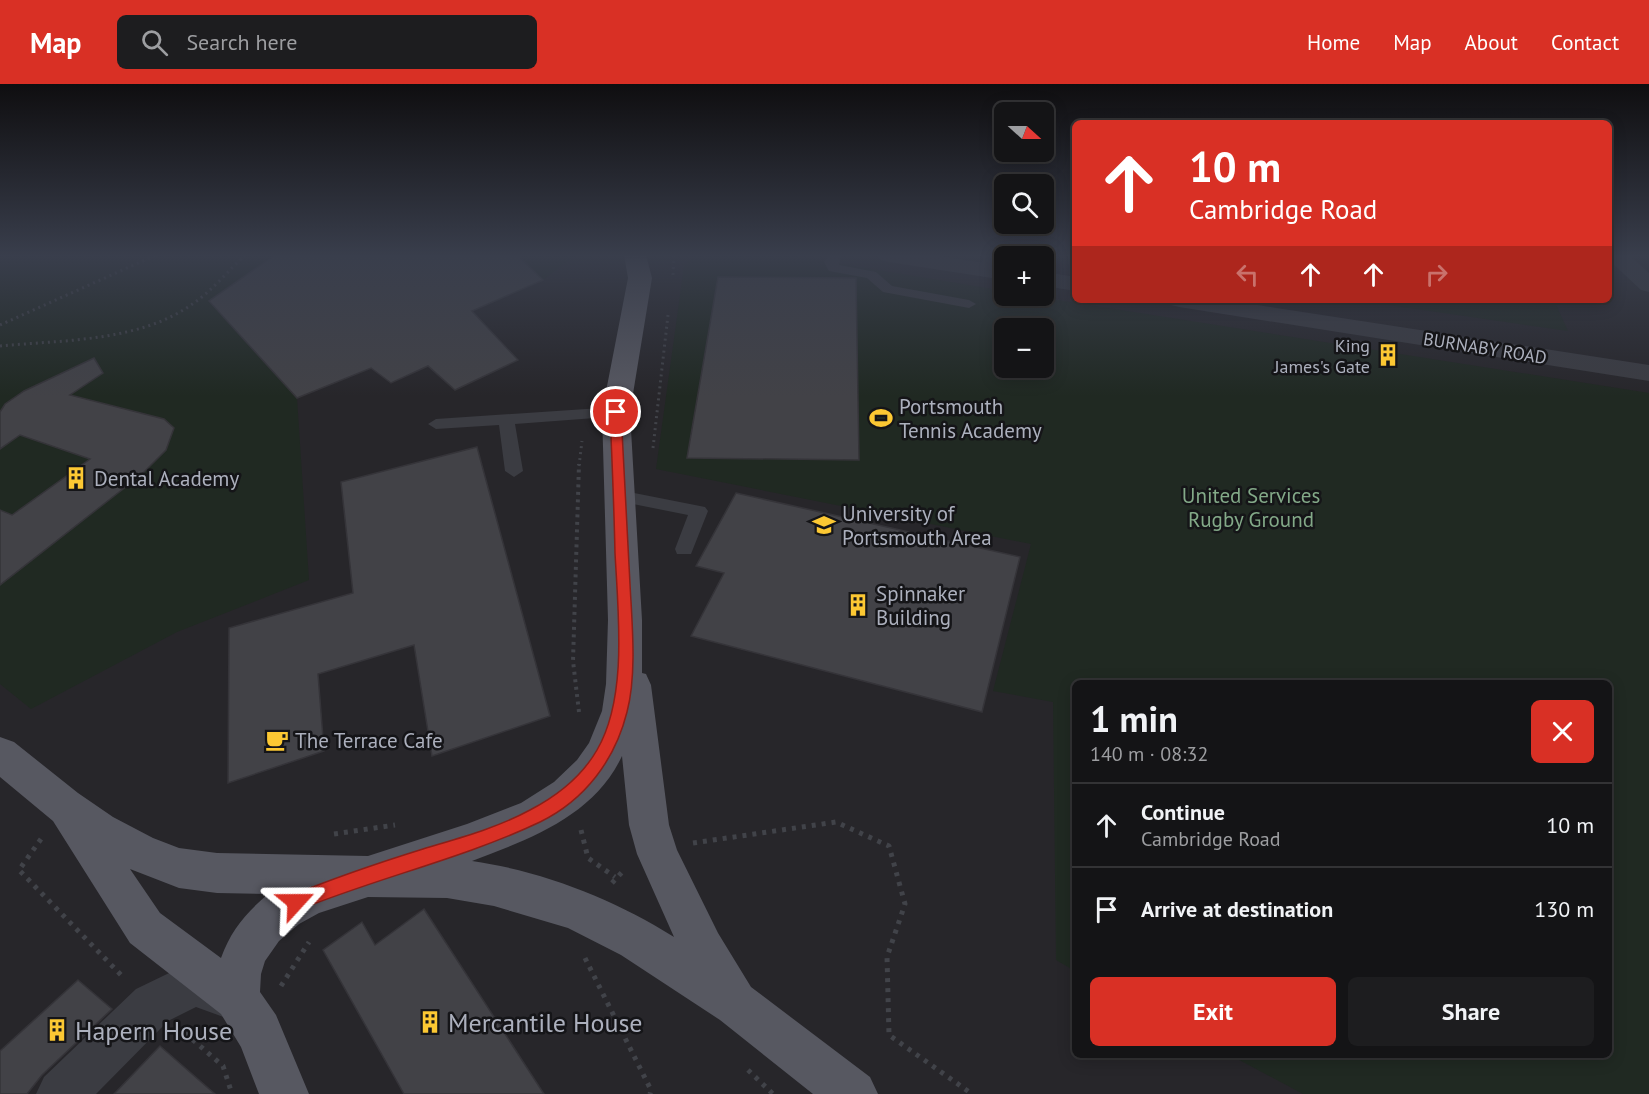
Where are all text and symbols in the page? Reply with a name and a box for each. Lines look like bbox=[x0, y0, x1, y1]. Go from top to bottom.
search box bbox=[117, 15, 537, 69]
text: Map bbox=[30, 24, 81, 61]
icon: search bbox=[138, 26, 171, 59]
text: Search here bbox=[186, 28, 297, 56]
text: Home bbox=[1307, 29, 1360, 56]
text: Map bbox=[1393, 29, 1432, 56]
text: About bbox=[1465, 29, 1518, 56]
text: Contact bbox=[1551, 29, 1619, 56]
north arrow bbox=[994, 102, 1054, 162]
map controls bbox=[994, 102, 1054, 378]
text: 10 m bbox=[1189, 139, 1281, 194]
icon: ahead bbox=[1090, 144, 1168, 222]
button: search bbox=[994, 174, 1054, 234]
text: Cambridge Road bbox=[1189, 192, 1377, 226]
button: + bbox=[994, 246, 1054, 306]
icon: left bbox=[1231, 258, 1264, 291]
icon: ahead bbox=[1294, 258, 1327, 291]
icon: ahead bbox=[1357, 258, 1390, 291]
icon: right bbox=[1420, 258, 1453, 291]
button: − bbox=[994, 318, 1054, 378]
street label: BURNABY ROAD bbox=[1422, 327, 1548, 369]
place label: King James's Gate bbox=[1273, 334, 1370, 378]
building icon: King James's Gate bbox=[1375, 342, 1401, 368]
pin bbox=[590, 386, 641, 437]
place label: Portsmouth Tennis Academy bbox=[899, 393, 1042, 444]
icon: arrive bbox=[599, 395, 632, 428]
sports icon: Portsmouth Tennis Academy bbox=[868, 405, 894, 431]
building icon: Dental Academy bbox=[63, 465, 89, 491]
place label: Dental Academy bbox=[94, 465, 239, 492]
park label: United Services Rugby Ground bbox=[1182, 482, 1320, 533]
place label: University of Portsmouth Area bbox=[842, 500, 992, 551]
school or university icon: University of Portsmouth Area bbox=[811, 512, 837, 538]
place label: Spinnaker Building bbox=[876, 580, 965, 631]
building icon: Spinnaker Building bbox=[845, 592, 871, 618]
text: 1 min bbox=[1090, 695, 1178, 742]
button: close bbox=[1531, 700, 1594, 763]
cafe icon: The Terrace Cafe bbox=[264, 727, 290, 753]
place label: The Terrace Cafe bbox=[295, 727, 443, 754]
text: 140 m · 08:32 bbox=[1090, 741, 1208, 767]
text: Continue bbox=[1141, 798, 1225, 826]
icon: ahead bbox=[1090, 809, 1123, 842]
text: 10 m bbox=[1546, 811, 1594, 839]
text: Cambridge Road bbox=[1141, 826, 1281, 852]
position arrow bbox=[264, 870, 328, 934]
icon: arrive bbox=[1090, 893, 1123, 926]
text: Arrive at destination bbox=[1141, 895, 1333, 923]
text: 130 m bbox=[1534, 895, 1594, 923]
button: Exit bbox=[1090, 977, 1336, 1046]
button: Share bbox=[1348, 977, 1594, 1046]
place label: Mercantile House bbox=[448, 1006, 643, 1039]
building icon: Mercantile House bbox=[417, 1009, 443, 1035]
place label: Hapern House bbox=[75, 1014, 232, 1047]
building icon: Hapern House bbox=[44, 1017, 70, 1043]

